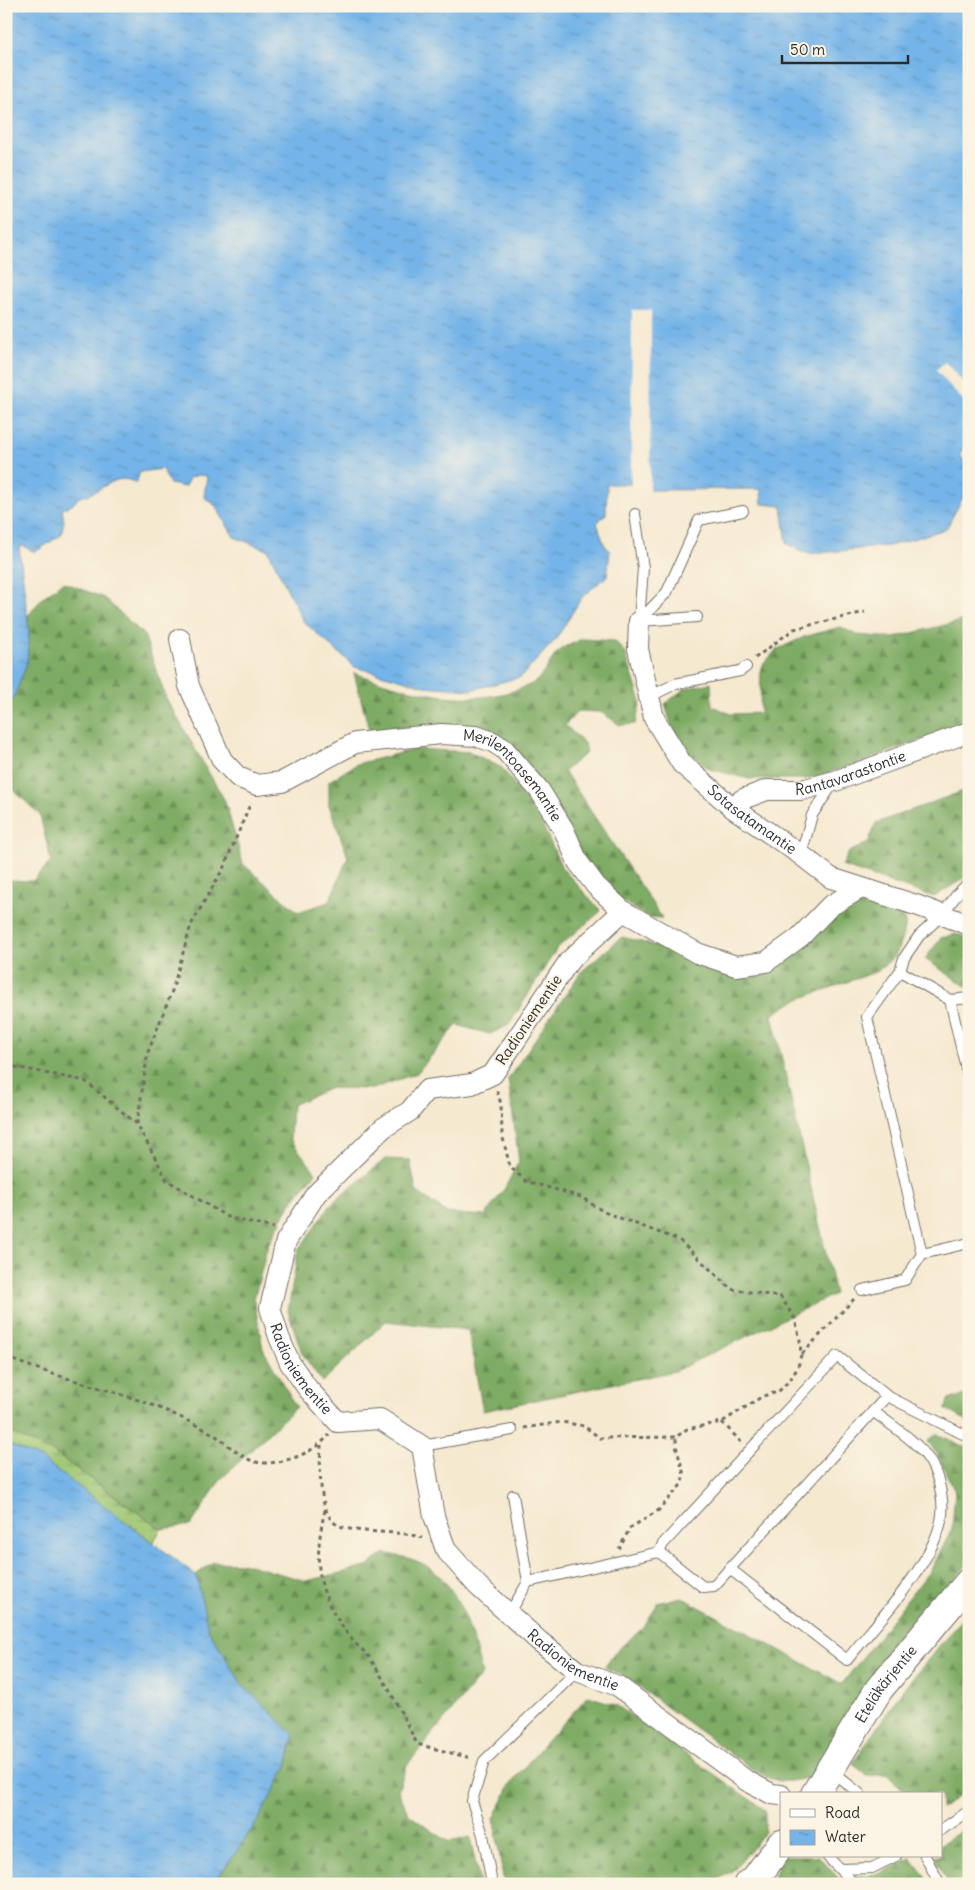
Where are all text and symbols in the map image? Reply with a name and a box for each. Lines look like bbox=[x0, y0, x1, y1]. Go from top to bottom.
scale bar bbox=[782, 32, 909, 64]
text: 50 m bbox=[790, 40, 825, 59]
street label: Merilentoasemantie bbox=[462, 725, 566, 825]
street label: Rantavarastontie bbox=[795, 746, 908, 799]
street label: Sotasatamantie bbox=[704, 780, 800, 858]
street label: Radioniementie bbox=[491, 971, 566, 1069]
street label: Radioniementie bbox=[266, 1321, 336, 1418]
street label: Radioniementie bbox=[523, 1625, 622, 1695]
street label: Eteläkärjentie bbox=[851, 1641, 921, 1726]
legend bbox=[780, 1792, 942, 1858]
text: Road bbox=[825, 1803, 860, 1822]
text: Water bbox=[825, 1827, 866, 1846]

